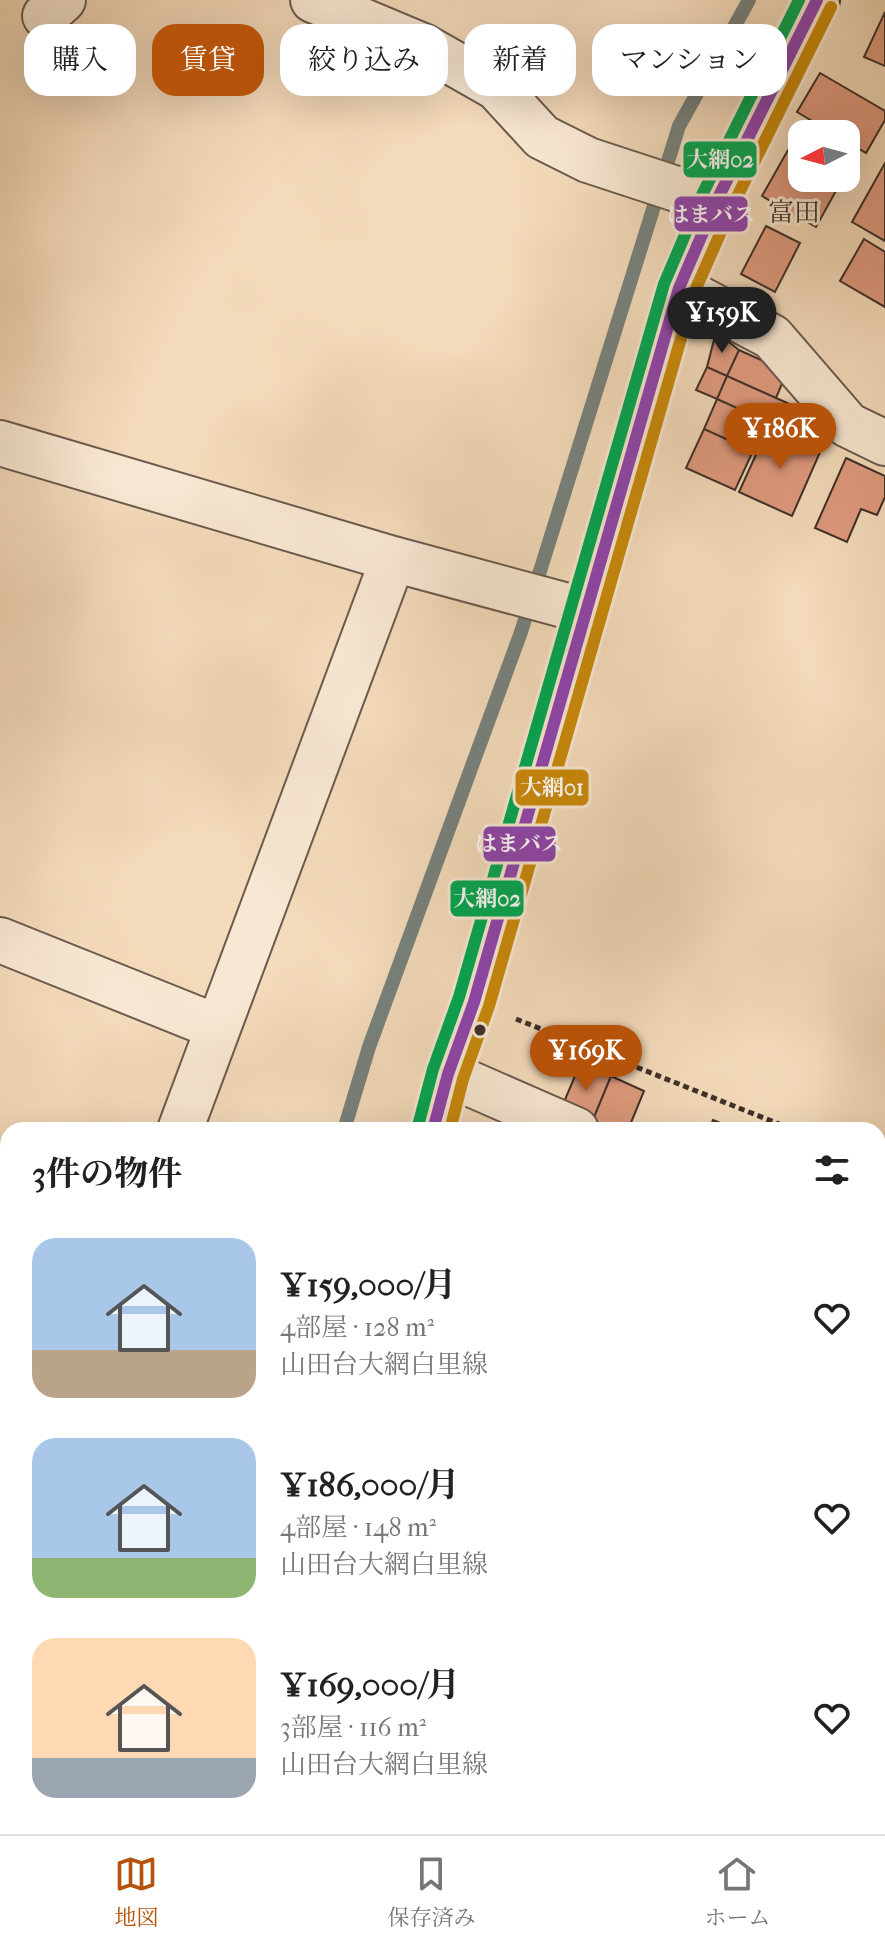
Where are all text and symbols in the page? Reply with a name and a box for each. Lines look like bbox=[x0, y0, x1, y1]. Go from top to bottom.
chip: 購入 bbox=[24, 24, 136, 96]
chip: 賃貸 bbox=[152, 24, 264, 96]
chip: 絞り込み bbox=[280, 24, 448, 96]
chip: 新着 bbox=[464, 24, 576, 96]
chip: マンション bbox=[592, 24, 787, 96]
north arrow bbox=[788, 120, 860, 192]
map controls bbox=[788, 120, 860, 192]
line badge: 大網02 bbox=[682, 140, 758, 179]
text: 大網02 bbox=[686, 147, 754, 173]
line badge: はまバス bbox=[673, 195, 749, 233]
district label: 富田 bbox=[768, 197, 820, 228]
text: はまバス bbox=[667, 202, 755, 228]
pin: ¥159K bbox=[666, 287, 778, 355]
text: ¥159K bbox=[685, 297, 759, 328]
pin: ¥186K bbox=[724, 403, 836, 471]
text: ¥186K bbox=[742, 413, 818, 444]
line badge: 大網01 bbox=[514, 768, 590, 807]
text: 大網01 bbox=[520, 775, 584, 801]
line badge: はまバス bbox=[482, 825, 557, 863]
text: はまバス bbox=[475, 831, 563, 857]
line badge: 大網02 bbox=[449, 879, 525, 918]
text: 大網02 bbox=[453, 886, 521, 912]
unlabelled marker bbox=[472, 1022, 488, 1038]
pin: ¥169K bbox=[530, 1025, 642, 1093]
text: ¥169K bbox=[548, 1035, 624, 1066]
icon: filters bbox=[810, 1148, 854, 1192]
text: 3件の物件 bbox=[32, 1154, 182, 1194]
text: ¥159,000/月 bbox=[280, 1265, 457, 1305]
icon: home bbox=[96, 1270, 192, 1366]
icon: heart bbox=[810, 1296, 854, 1340]
text: 4部屋 · 128 m² bbox=[280, 1312, 434, 1343]
text: 山田台大網白里線 bbox=[280, 1349, 488, 1380]
text: ¥186,000/月 bbox=[280, 1465, 460, 1505]
icon: home bbox=[96, 1470, 192, 1566]
icon: heart bbox=[810, 1496, 854, 1540]
text: 4部屋 · 148 m² bbox=[280, 1512, 436, 1543]
text: 山田台大網白里線 bbox=[280, 1549, 488, 1580]
text: ¥169,000/月 bbox=[280, 1665, 460, 1705]
icon: home bbox=[96, 1670, 192, 1766]
icon: heart bbox=[810, 1696, 854, 1740]
text: 3部屋 · 116 m² bbox=[280, 1712, 426, 1743]
text: 山田台大網白里線 bbox=[280, 1749, 488, 1780]
tab: 地図 bbox=[114, 1852, 159, 1931]
tab: 保存済み bbox=[387, 1852, 476, 1931]
tab: ホーム bbox=[704, 1852, 771, 1931]

